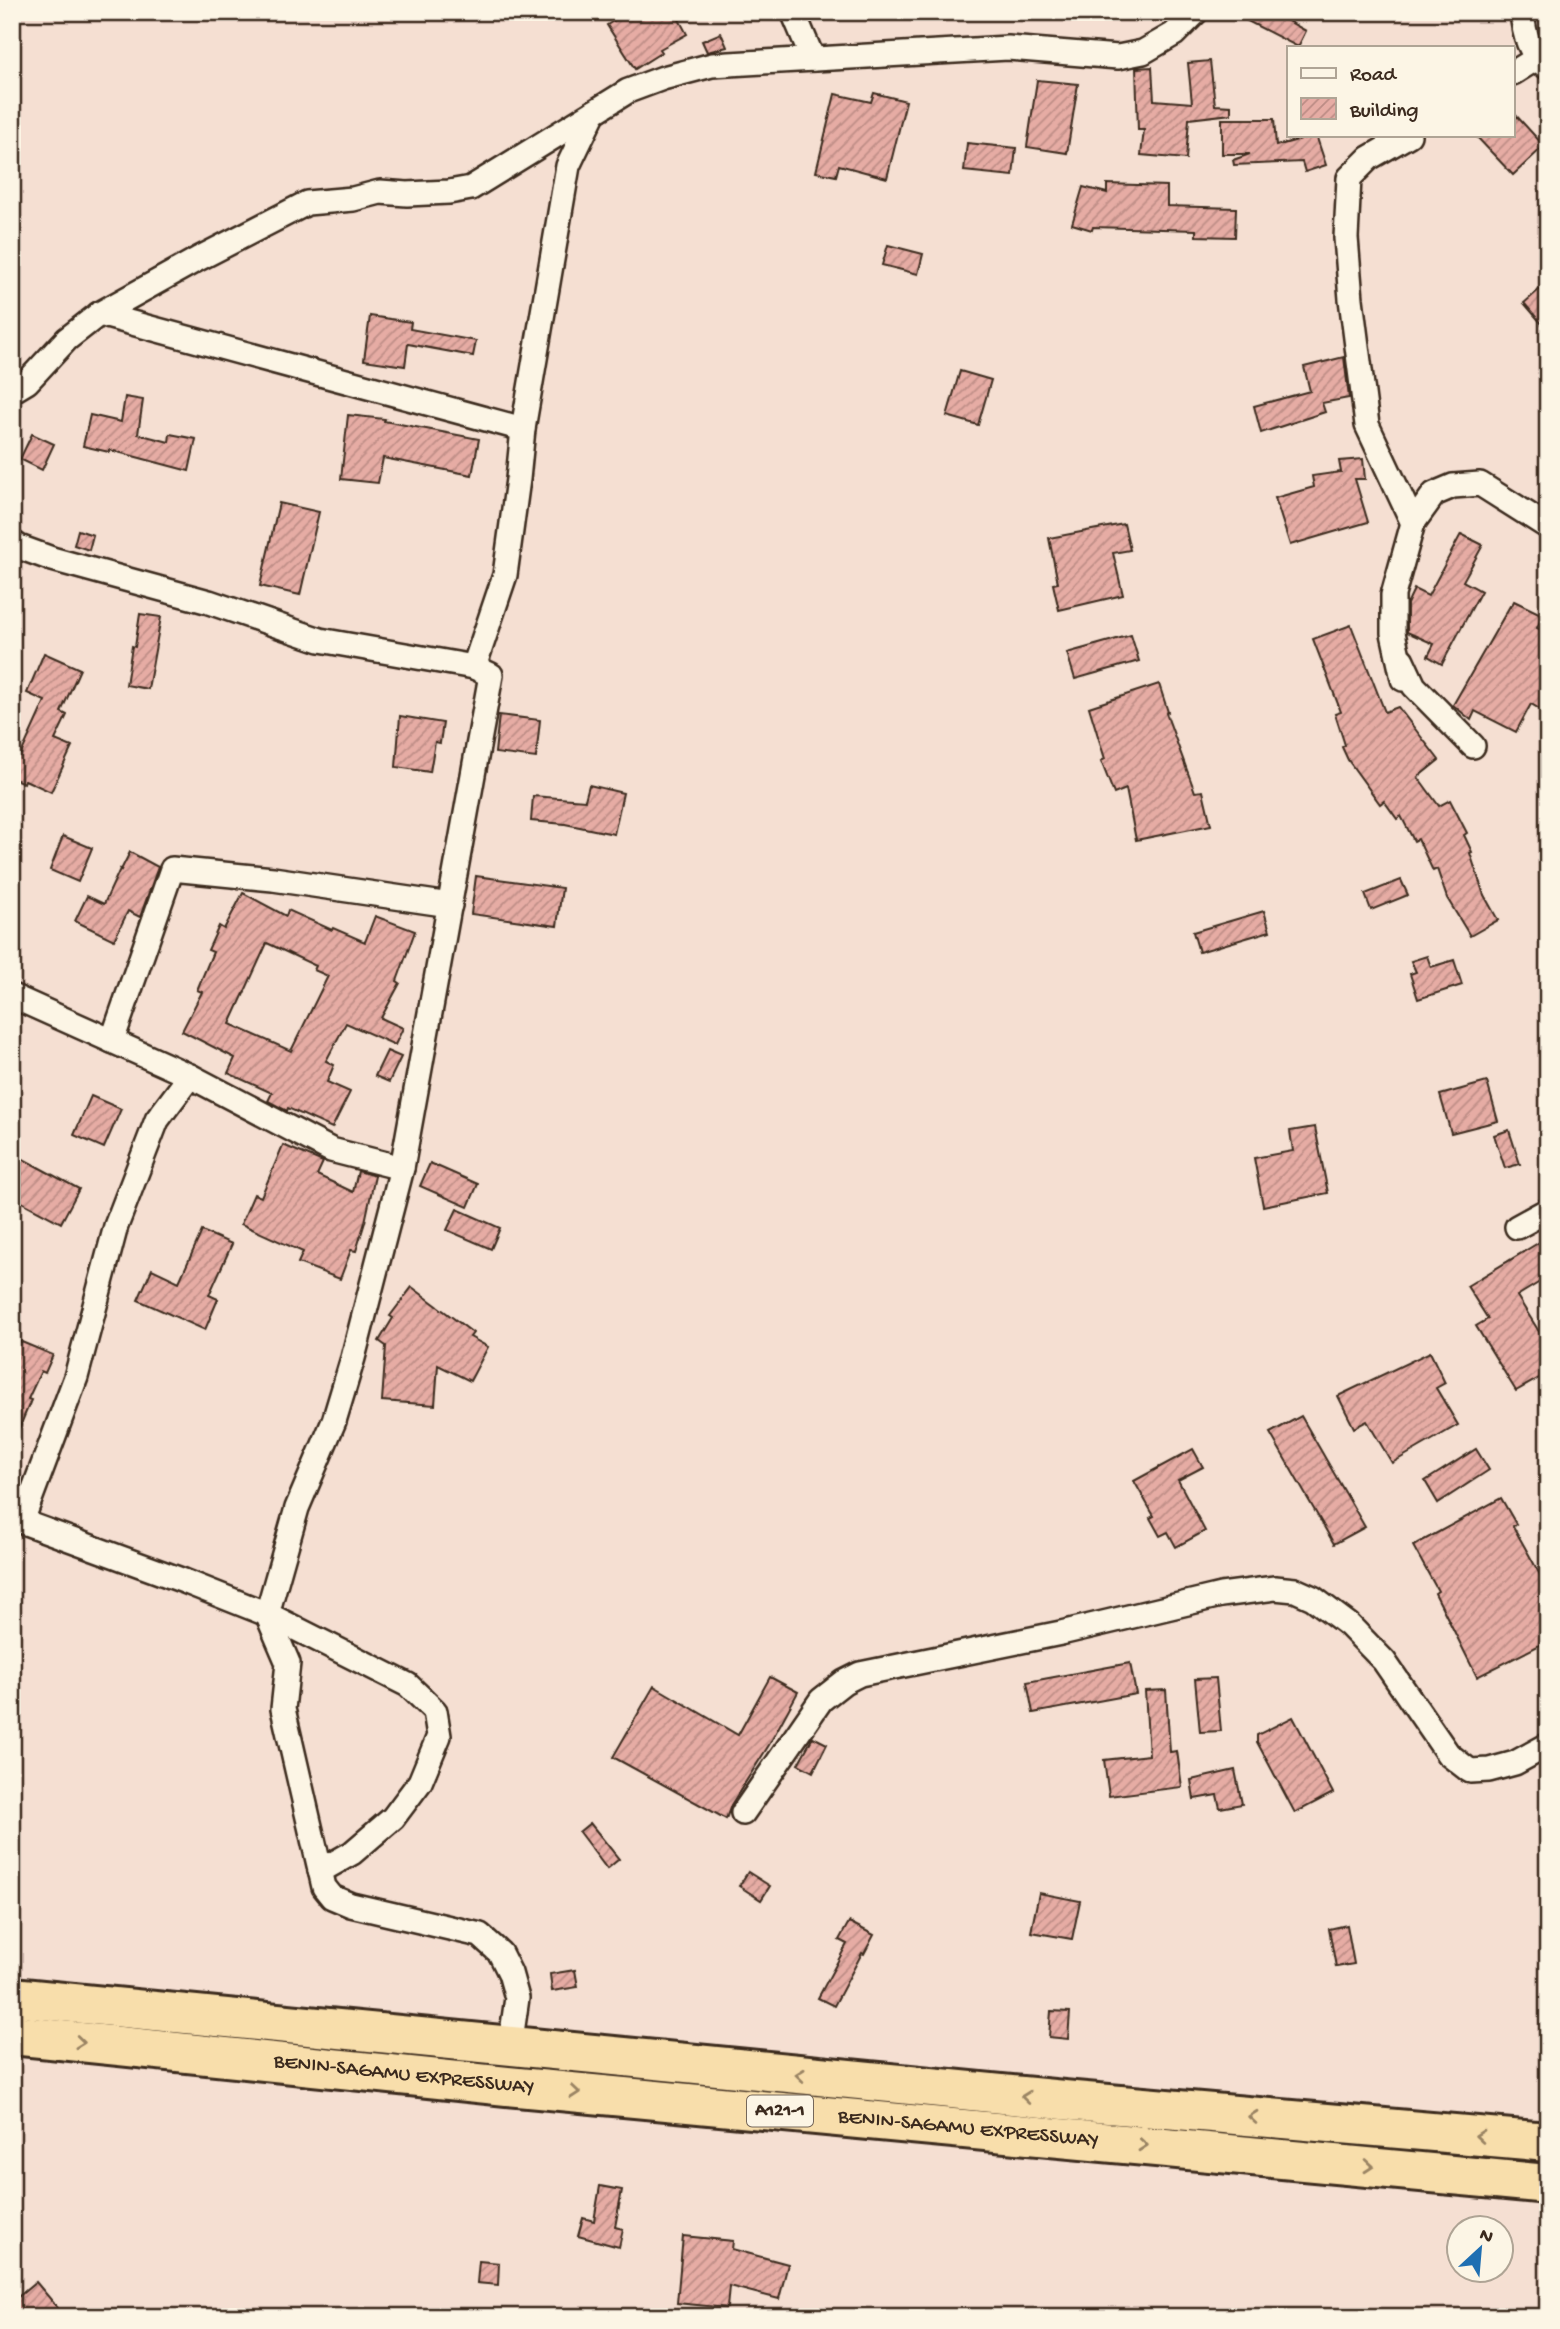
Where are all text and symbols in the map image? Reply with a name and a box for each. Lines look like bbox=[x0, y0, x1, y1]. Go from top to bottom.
legend bbox=[1287, 46, 1514, 136]
text: Road bbox=[1350, 64, 1398, 89]
text: Building bbox=[1349, 100, 1419, 125]
one-way arrow bbox=[74, 2035, 86, 2050]
street label: BENIN-SAGAMU EXPRESSWAY bbox=[271, 2049, 535, 2101]
one-way arrow bbox=[794, 2068, 805, 2083]
one-way arrow bbox=[569, 2085, 580, 2100]
one-way arrow bbox=[1021, 2090, 1032, 2105]
road number: A121-1 bbox=[747, 2096, 813, 2126]
street label: BENIN-SAGAMU EXPRESSWAY bbox=[836, 2105, 1100, 2154]
one-way arrow bbox=[1247, 2110, 1258, 2125]
one-way arrow bbox=[1474, 2129, 1485, 2144]
one-way arrow bbox=[1138, 2137, 1149, 2152]
one-way arrow bbox=[1364, 2158, 1375, 2173]
north arrow bbox=[1444, 2214, 1514, 2284]
text: N bbox=[1475, 2224, 1497, 2250]

